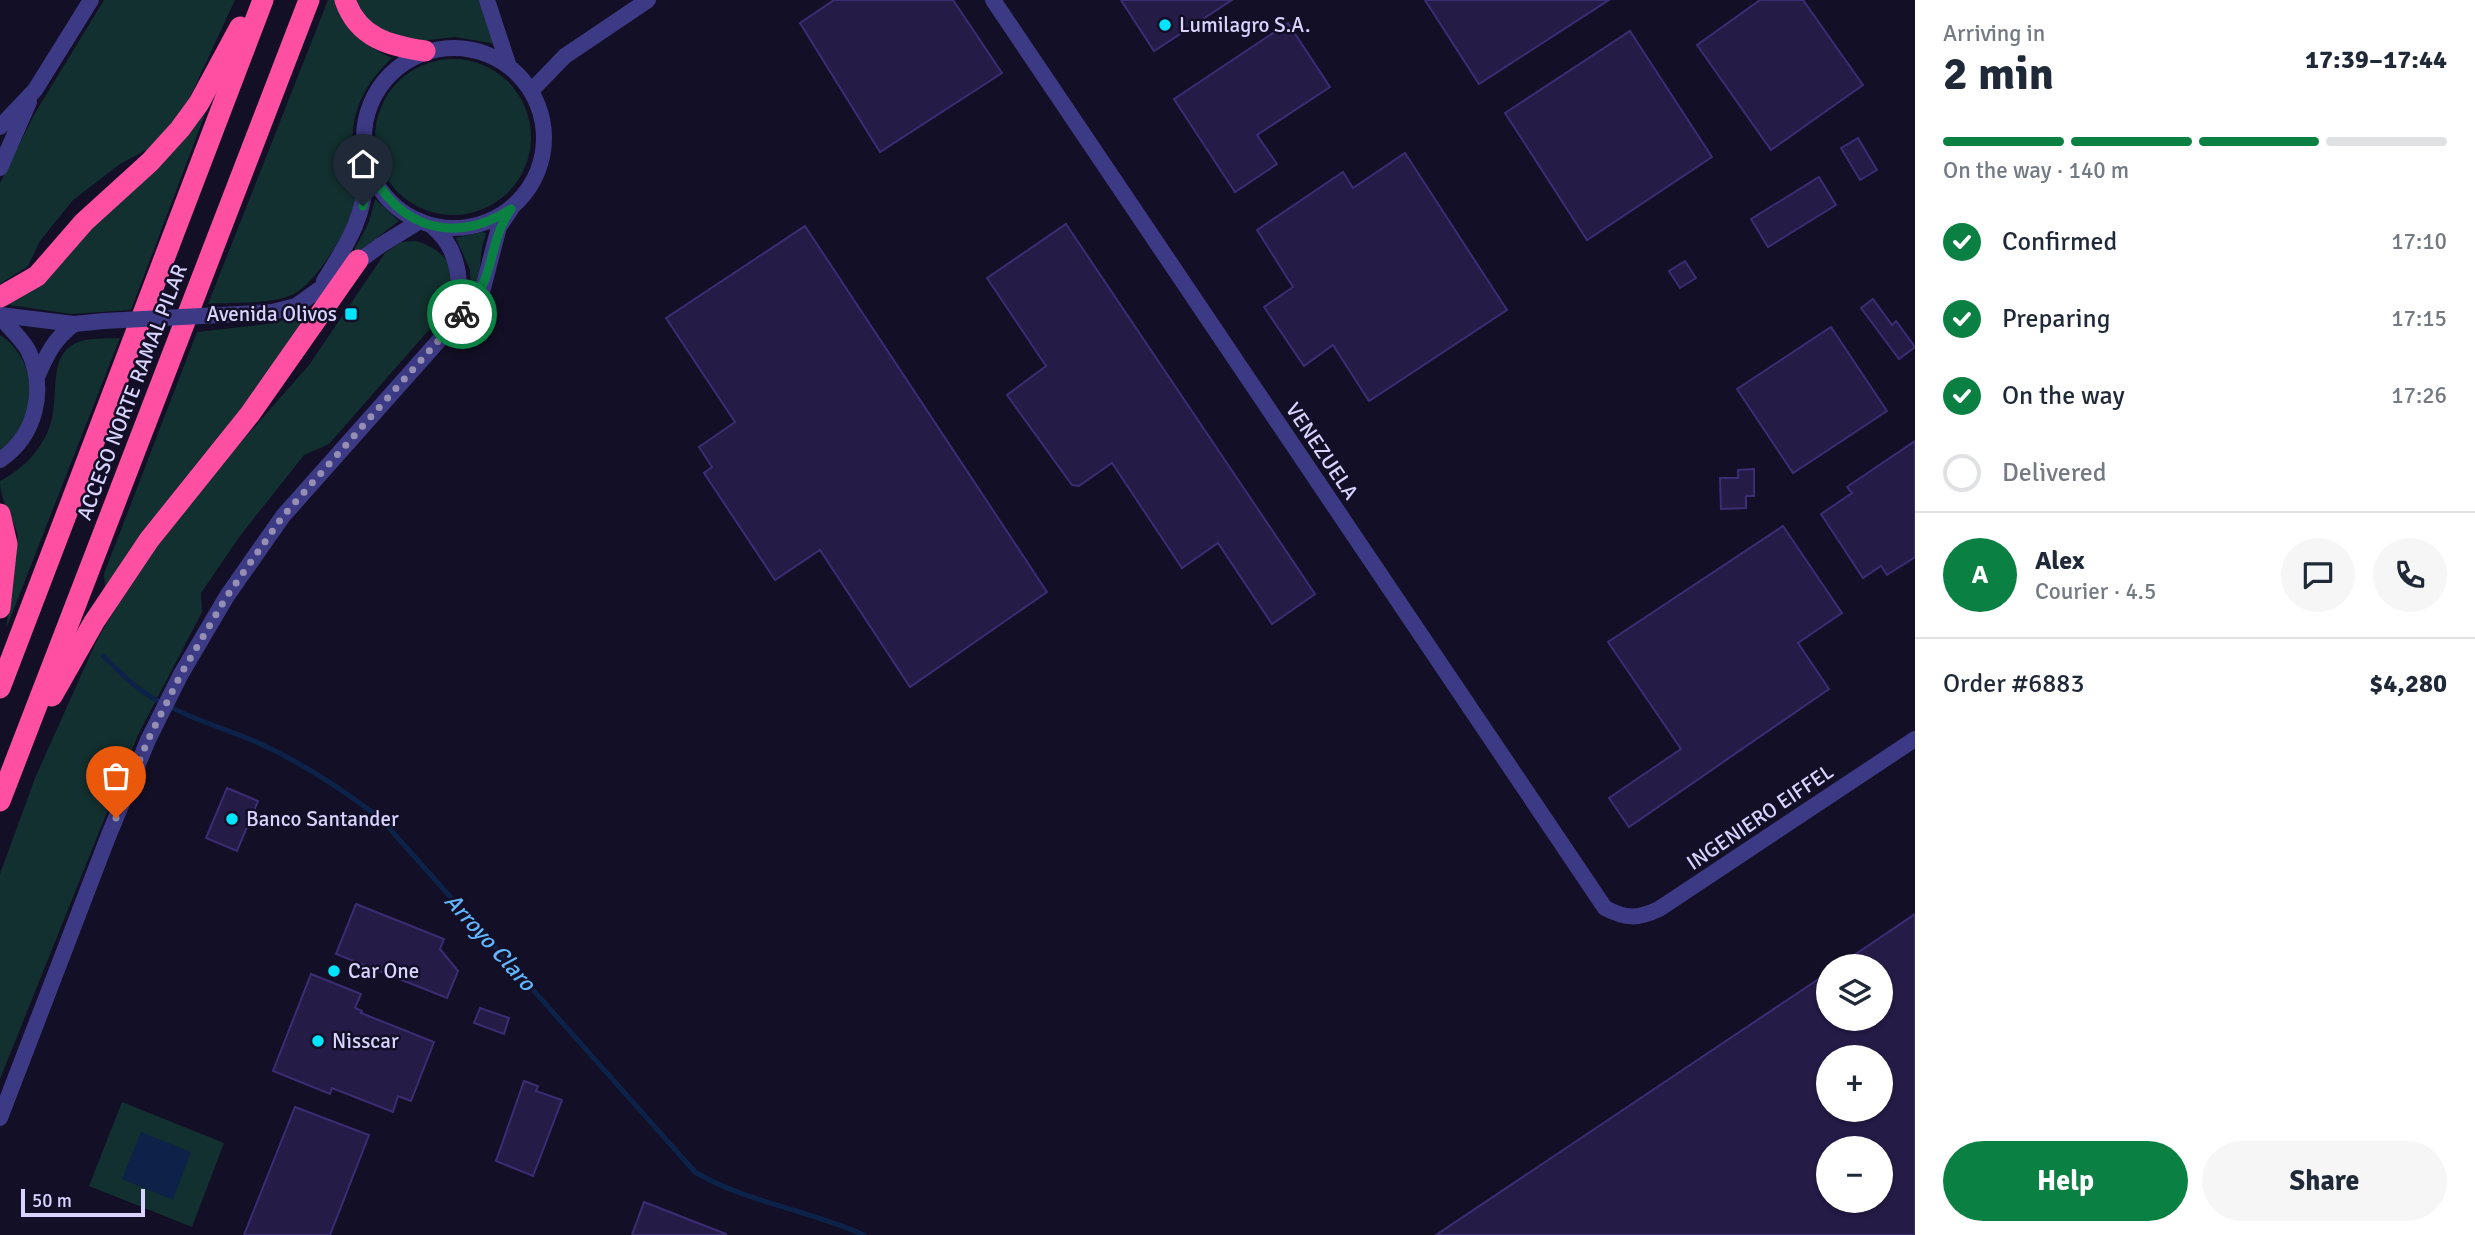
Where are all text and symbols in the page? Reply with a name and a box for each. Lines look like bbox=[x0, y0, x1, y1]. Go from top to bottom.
place label: Lumilagro S.A. bbox=[1179, 12, 1310, 38]
marker: Lumilagro S.A. bbox=[1157, 17, 1173, 33]
text: Arriving in bbox=[1943, 19, 2045, 48]
text: 17:39–17:44 bbox=[2305, 44, 2447, 76]
text: 2 min bbox=[1943, 46, 2054, 102]
pin bbox=[333, 134, 393, 206]
icon: home bbox=[344, 145, 382, 183]
text: On the way · 140 m bbox=[1943, 156, 2129, 185]
icon: check bbox=[1943, 223, 1981, 261]
text: Confirmed bbox=[2002, 226, 2117, 258]
text: 17:10 bbox=[2391, 227, 2447, 256]
street label: ACCESO NORTE RAMAL PILAR bbox=[71, 260, 193, 524]
courier bbox=[427, 279, 497, 349]
icon: bike bbox=[443, 295, 481, 333]
icon: check bbox=[1943, 300, 1981, 338]
place label: Avenida Olivos bbox=[206, 301, 337, 327]
text: Preparing bbox=[2002, 303, 2110, 335]
text: 17:15 bbox=[2391, 304, 2447, 333]
marker: Avenida Olivos bbox=[343, 306, 359, 322]
icon: check bbox=[1943, 377, 1981, 415]
text: On the way bbox=[2002, 380, 2125, 412]
text: 17:26 bbox=[2391, 381, 2447, 410]
street label: VENEZUELA bbox=[1280, 398, 1364, 505]
text: Delivered bbox=[2002, 457, 2107, 489]
button: chat bbox=[2281, 538, 2355, 612]
button: phone bbox=[2373, 538, 2447, 612]
text: Alex bbox=[2035, 545, 2085, 577]
text: A bbox=[1972, 559, 1988, 591]
text: Courier · 4.5 bbox=[2035, 577, 2156, 606]
text: Order #6883 bbox=[1943, 668, 2084, 700]
text: $4,280 bbox=[2369, 668, 2447, 700]
pin bbox=[86, 746, 146, 818]
icon: bag bbox=[97, 757, 135, 795]
street label: INGENIERO EIFFEL bbox=[1682, 758, 1839, 876]
place label: Banco Santander bbox=[246, 806, 399, 832]
marker: Banco Santander bbox=[224, 811, 240, 827]
water label: Arroyo Claro bbox=[438, 887, 542, 998]
map controls bbox=[1816, 954, 1893, 1213]
button: layers bbox=[1816, 954, 1893, 1031]
place label: Car One bbox=[348, 958, 419, 984]
marker: Car One bbox=[326, 963, 342, 979]
place label: Nisscar bbox=[332, 1028, 399, 1054]
marker: Nisscar bbox=[310, 1033, 326, 1049]
button: + bbox=[1816, 1045, 1893, 1122]
button: − bbox=[1816, 1136, 1893, 1213]
button: Help bbox=[1943, 1141, 2188, 1221]
button: Share bbox=[2202, 1141, 2447, 1221]
scale bar bbox=[21, 1186, 145, 1218]
text: 50 m bbox=[32, 1189, 72, 1213]

